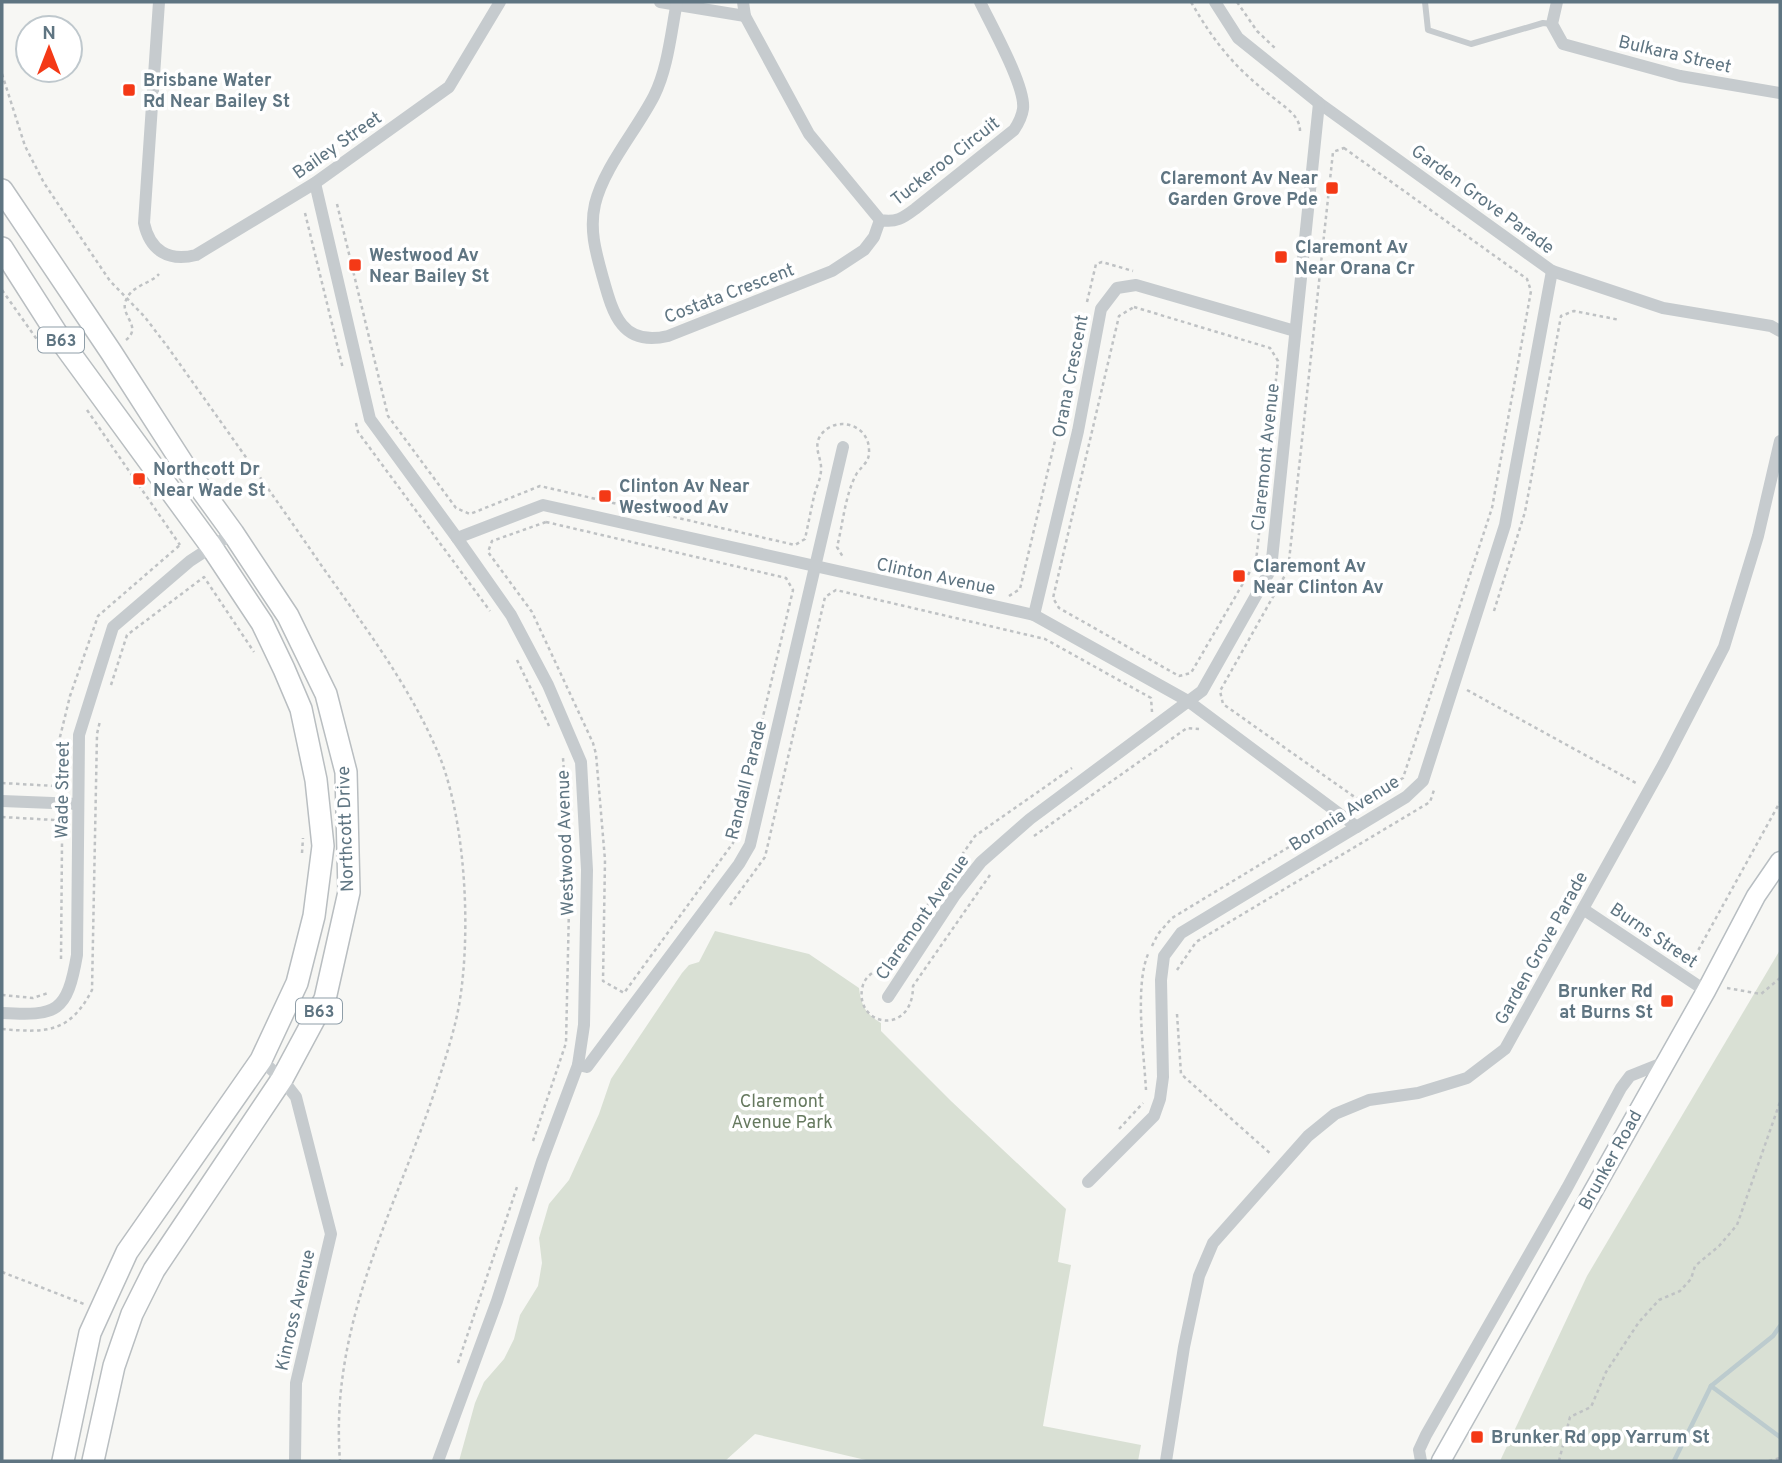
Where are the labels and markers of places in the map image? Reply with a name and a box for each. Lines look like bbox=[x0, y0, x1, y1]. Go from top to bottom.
place label: Brisbane Water Rd Near Bailey St bbox=[143, 70, 290, 114]
marker: Brisbane Water Rd Near Bailey St bbox=[121, 82, 137, 98]
place label: Claremont Av Near Garden Grove Pde bbox=[1160, 168, 1318, 212]
marker: Claremont Av Near Garden Grove Pde bbox=[1324, 180, 1340, 196]
place label: Claremont Av Near Orana Cr bbox=[1295, 237, 1415, 281]
place label: Westwood Av Near Bailey St bbox=[369, 245, 489, 289]
marker: Claremont Av Near Orana Cr bbox=[1273, 249, 1289, 265]
marker: Westwood Av Near Bailey St bbox=[347, 257, 363, 273]
place label: Northcott Dr Near Wade St bbox=[153, 459, 265, 503]
marker: Northcott Dr Near Wade St bbox=[131, 471, 147, 487]
place label: Clinton Av Near Westwood Av bbox=[619, 476, 750, 520]
marker: Clinton Av Near Westwood Av bbox=[597, 488, 613, 504]
place label: Claremont Av Near Clinton Av bbox=[1253, 556, 1384, 600]
marker: Claremont Av Near Clinton Av bbox=[1231, 568, 1247, 584]
place label: Brunker Rd at Burns St bbox=[1558, 981, 1653, 1025]
marker: Brunker Rd at Burns St bbox=[1659, 993, 1675, 1009]
place label: Brunker Rd opp Yarrum St bbox=[1491, 1427, 1710, 1450]
marker: Brunker Rd opp Yarrum St bbox=[1469, 1429, 1485, 1445]

